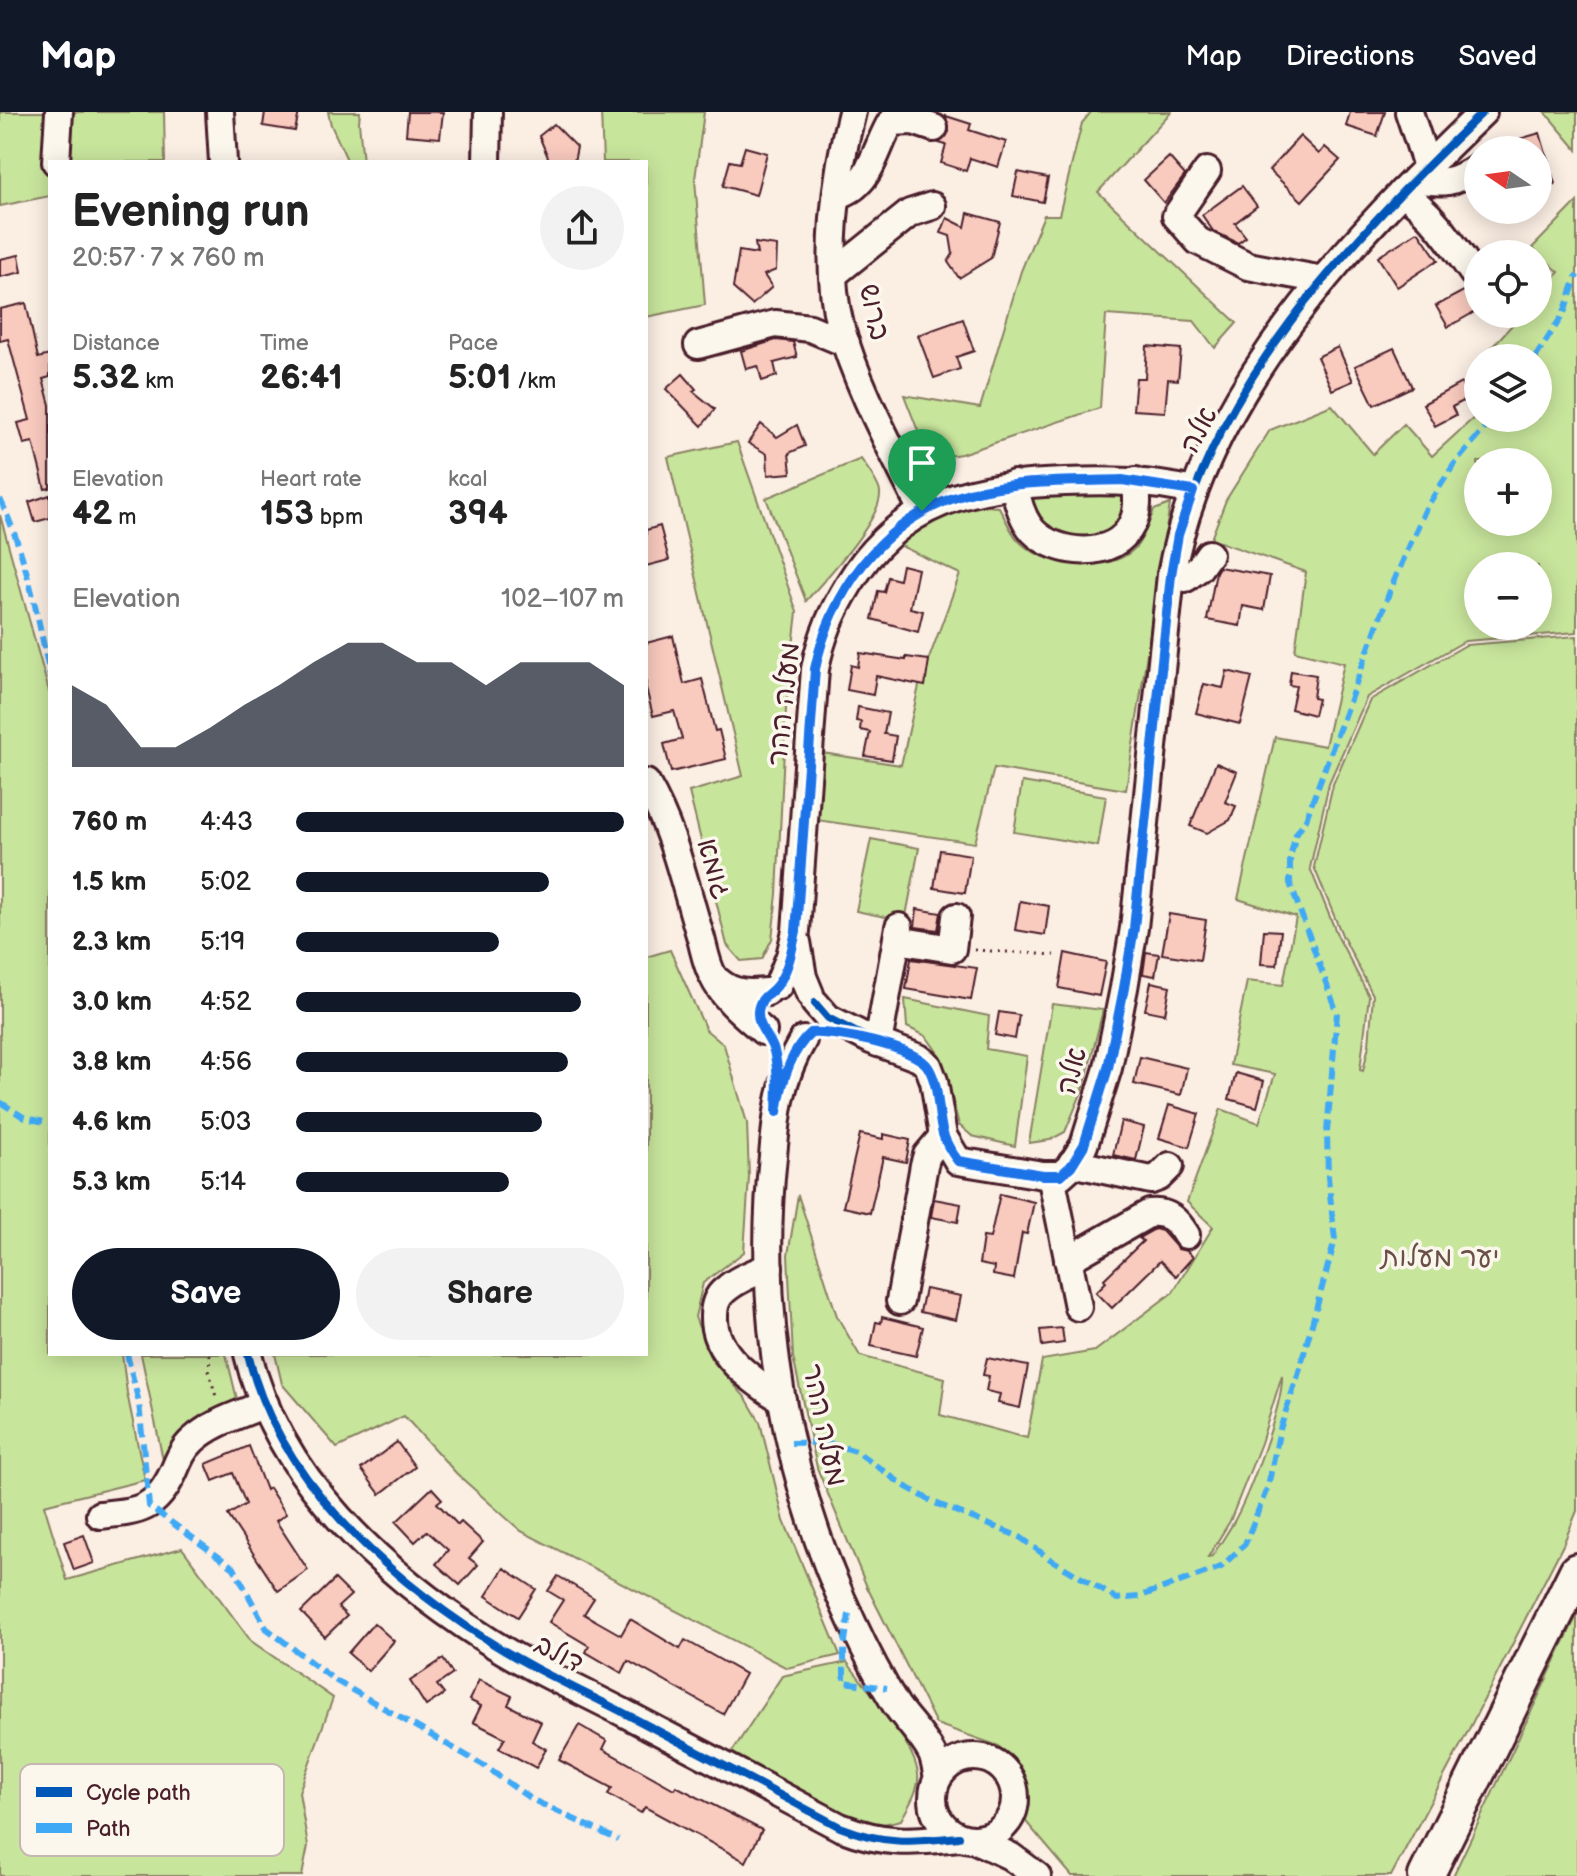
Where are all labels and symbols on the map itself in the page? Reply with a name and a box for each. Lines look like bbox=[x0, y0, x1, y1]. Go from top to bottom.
north arrow bbox=[1464, 136, 1552, 224]
street label: ברוש bbox=[852, 281, 896, 343]
street label: אלה bbox=[1173, 401, 1225, 459]
pin bbox=[888, 429, 956, 511]
street label: מעלה ההר bbox=[761, 640, 807, 768]
street label: גומא bbox=[690, 835, 738, 903]
street label: אלה bbox=[1050, 1044, 1094, 1098]
park label: יער מעלות bbox=[1379, 1241, 1499, 1274]
street label: מעלה ההר bbox=[795, 1361, 853, 1489]
street label: דולב bbox=[529, 1628, 589, 1680]
legend bbox=[20, 1764, 284, 1856]
text: Cycle path bbox=[86, 1780, 191, 1807]
text: Path bbox=[86, 1816, 130, 1843]

